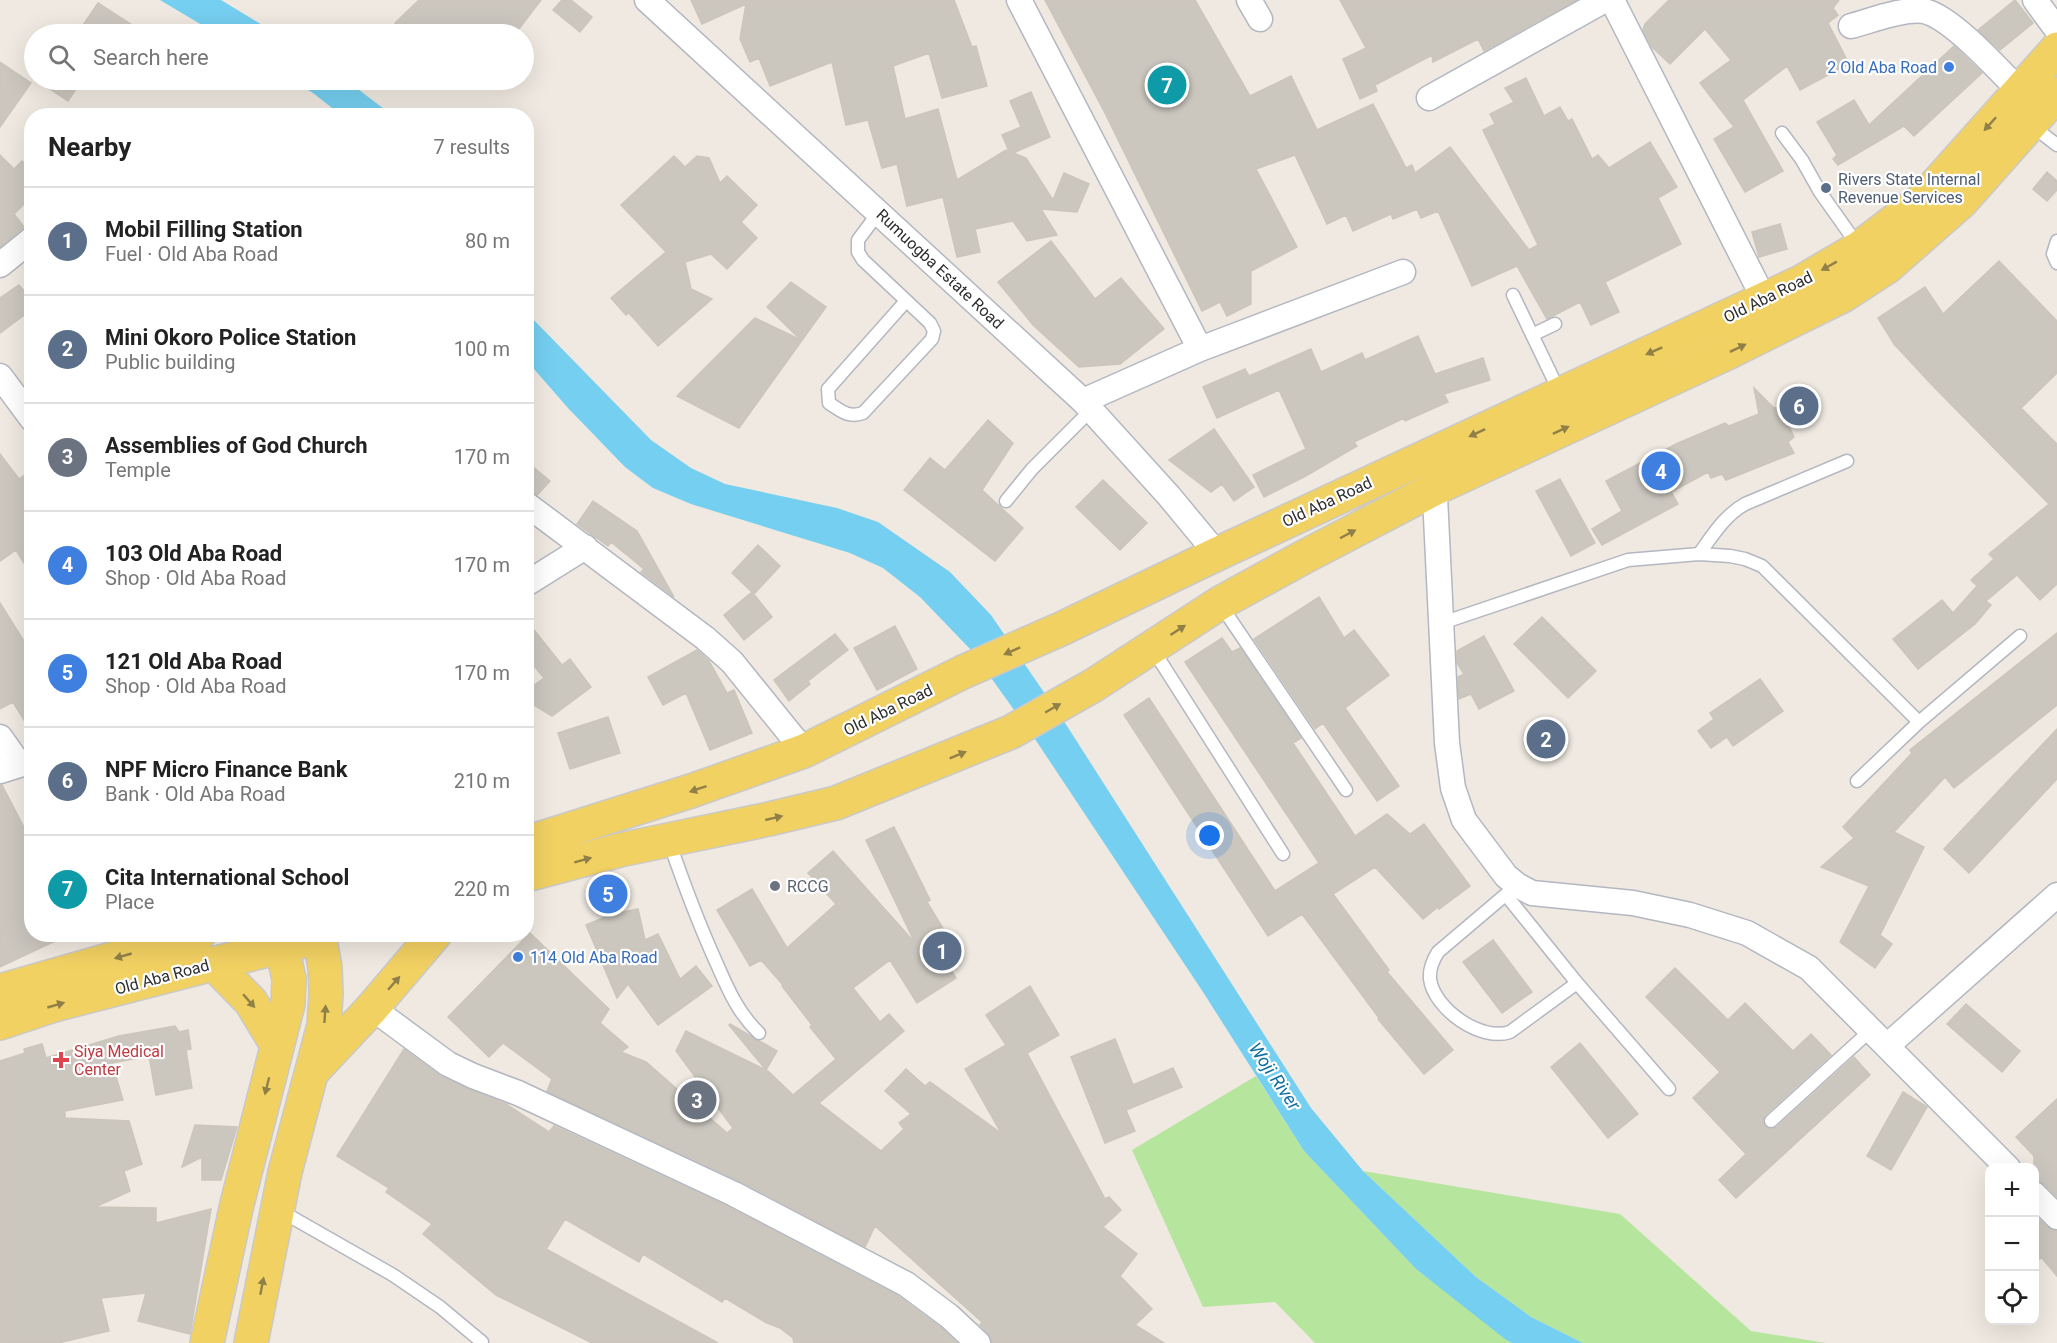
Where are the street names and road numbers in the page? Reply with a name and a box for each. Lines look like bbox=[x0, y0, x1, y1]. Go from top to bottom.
street label: Rumuogba Estate Road bbox=[872, 205, 1008, 333]
street label: Old Aba Road bbox=[1720, 267, 1816, 327]
street label: Old Aba Road bbox=[1279, 473, 1375, 531]
street label: Old Aba Road bbox=[840, 680, 936, 740]
street label: Old Aba Road bbox=[113, 955, 211, 999]

